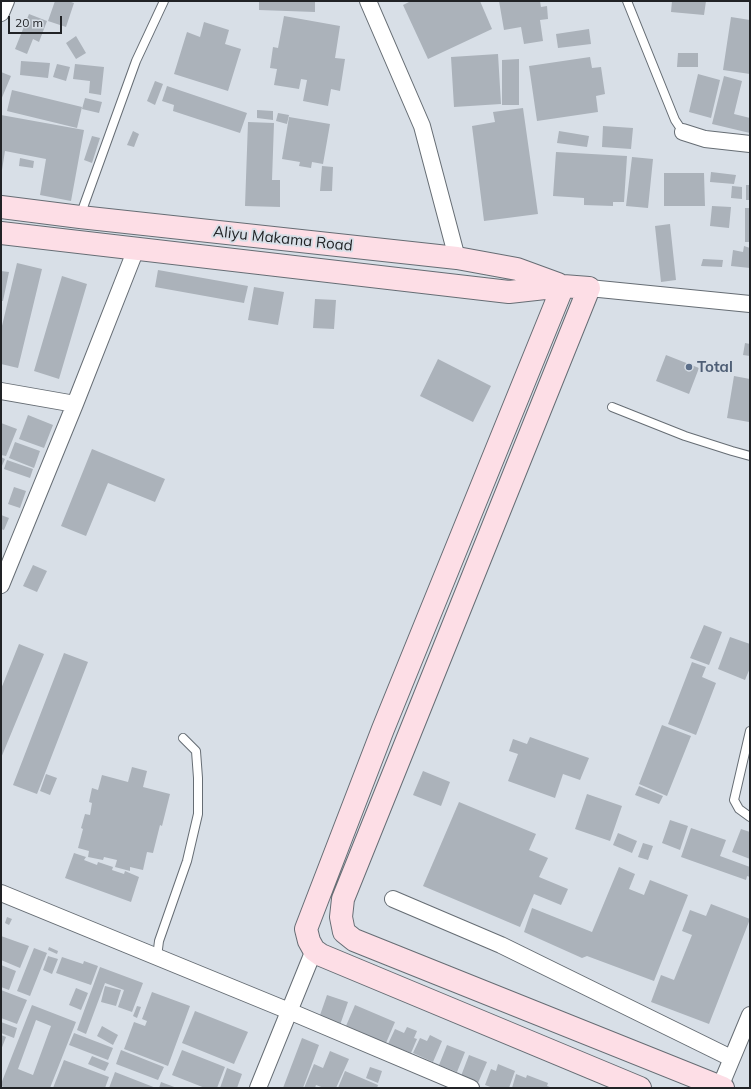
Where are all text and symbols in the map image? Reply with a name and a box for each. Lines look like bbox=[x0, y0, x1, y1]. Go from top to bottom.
scale bar bbox=[10, 8, 64, 34]
text: 20 m bbox=[15, 15, 43, 30]
street label: Aliyu Makama Road bbox=[212, 223, 354, 255]
place label: Total bbox=[697, 358, 733, 376]
marker: Total bbox=[684, 362, 694, 372]

